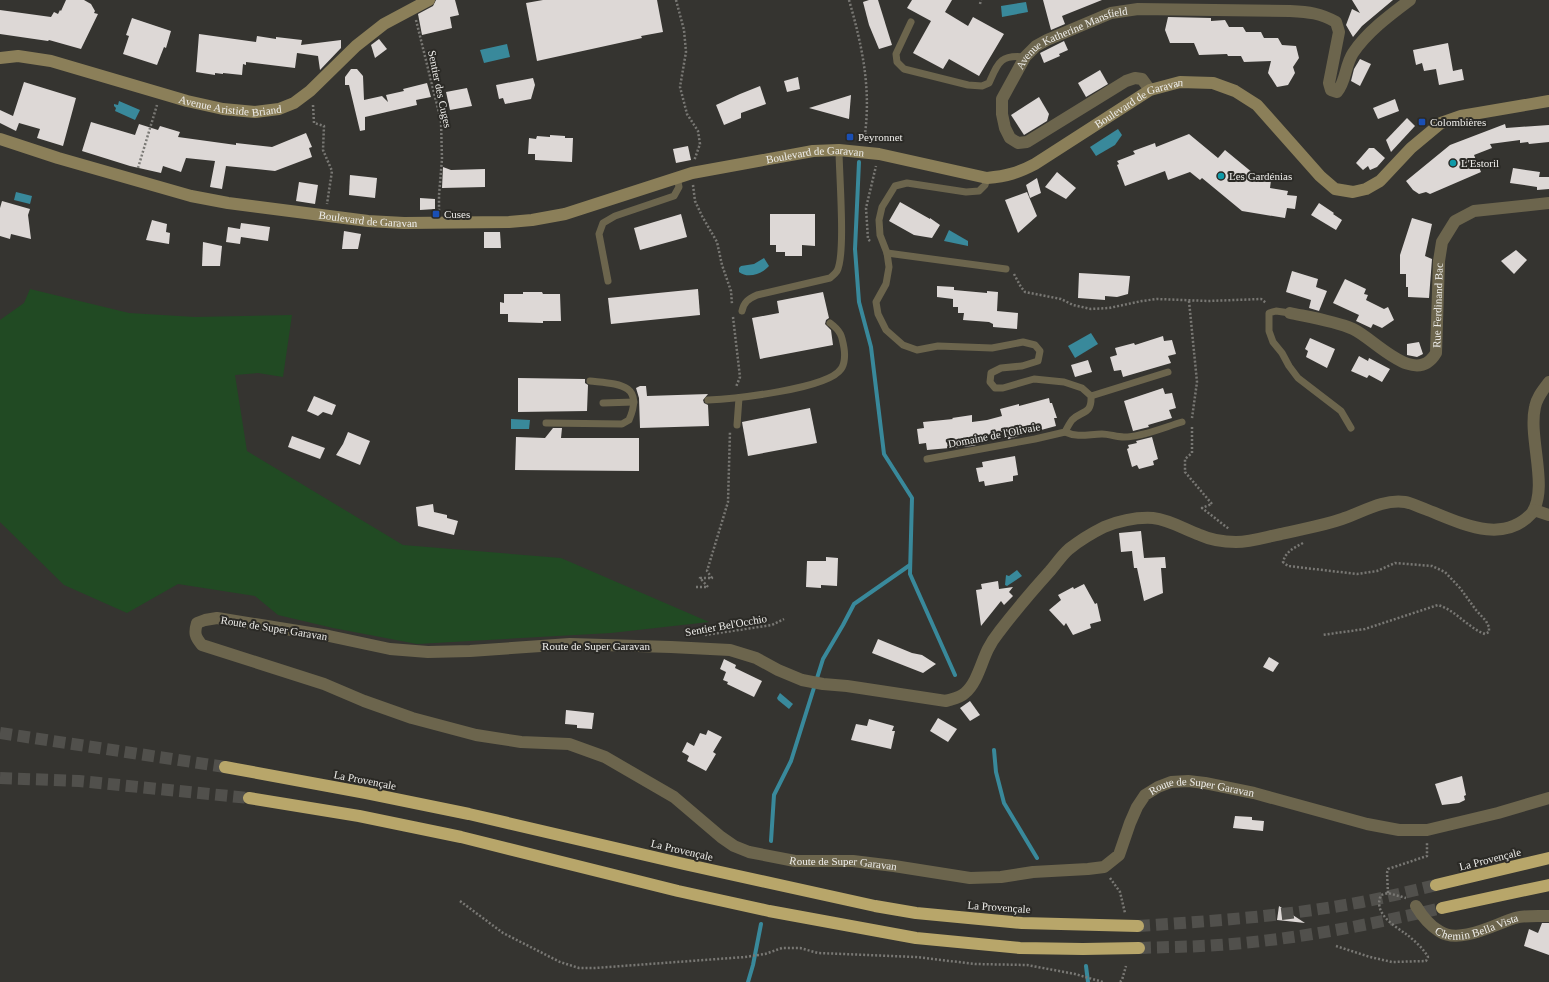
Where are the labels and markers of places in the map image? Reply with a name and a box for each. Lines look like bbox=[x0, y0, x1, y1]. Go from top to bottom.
place label: Colombières bbox=[1430, 116, 1486, 128]
marker: Colombières bbox=[1417, 117, 1427, 127]
place label: Peyronnet bbox=[858, 131, 903, 143]
marker: Peyronnet bbox=[845, 132, 855, 142]
place label: L'Estoril bbox=[1461, 157, 1499, 169]
marker: L'Estoril bbox=[1448, 158, 1458, 168]
place label: Les Gardénias bbox=[1229, 170, 1292, 182]
marker: Les Gardénias bbox=[1216, 171, 1226, 181]
place label: Cuses bbox=[444, 208, 470, 220]
marker: Cuses bbox=[431, 209, 441, 219]

